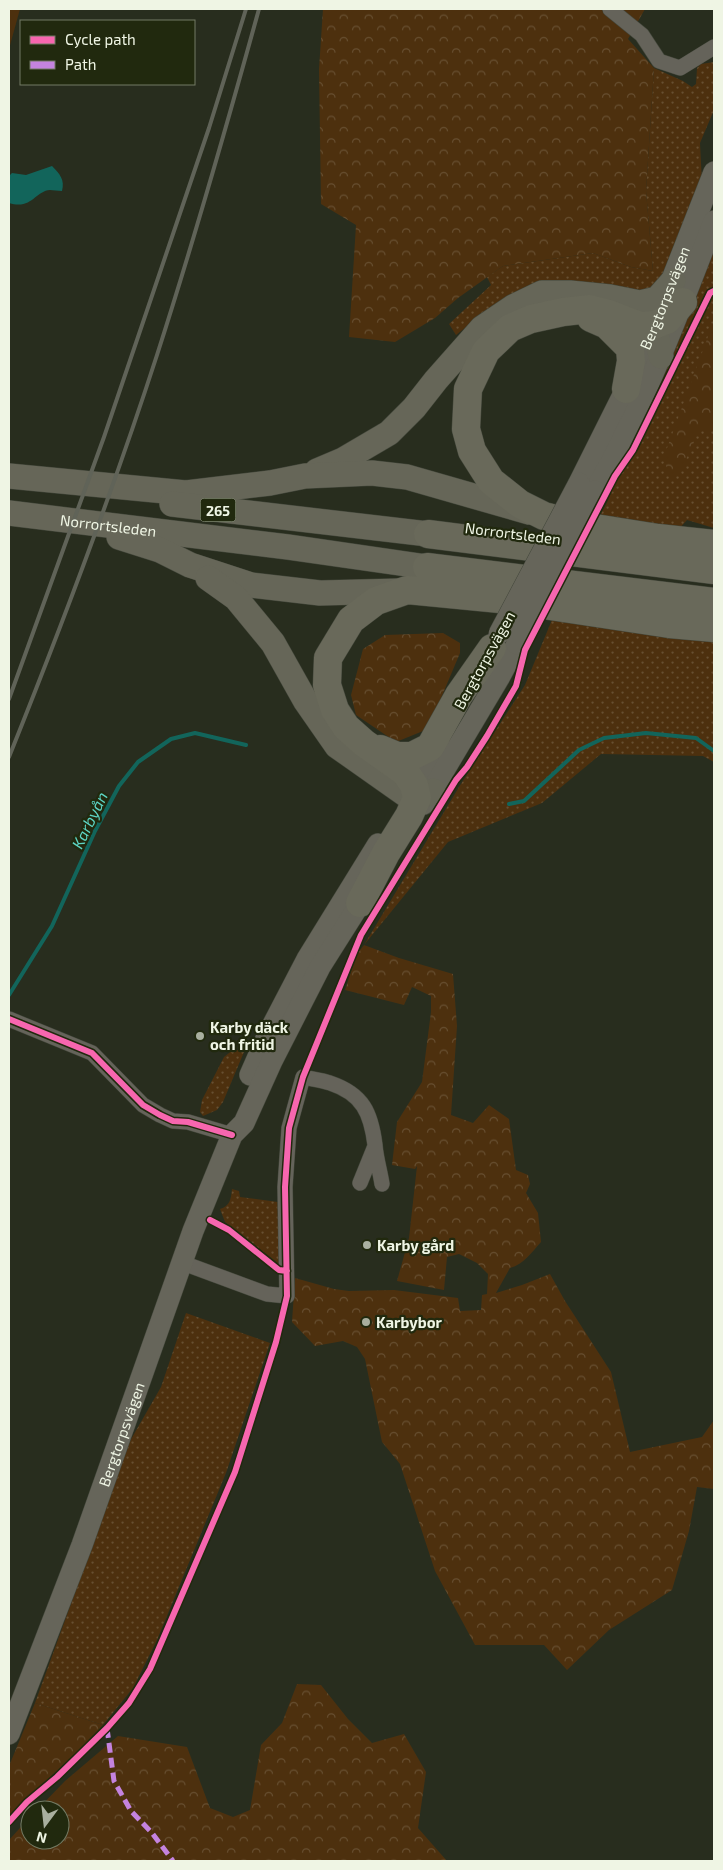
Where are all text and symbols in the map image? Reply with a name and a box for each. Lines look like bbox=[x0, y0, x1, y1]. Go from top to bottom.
legend bbox=[20, 20, 195, 85]
text: Cycle path bbox=[65, 30, 136, 48]
text: Path bbox=[65, 55, 96, 73]
street label: Bergtorpsvägen bbox=[635, 244, 693, 352]
road number: 265 bbox=[200, 498, 236, 522]
street label: Norrortsleden bbox=[59, 510, 157, 540]
street label: Norrortsleden bbox=[464, 518, 562, 548]
street label: Bergtorpsvägen bbox=[450, 608, 518, 712]
water label: Karbyån bbox=[67, 788, 112, 852]
place label: Karby däck och fritid bbox=[210, 1018, 289, 1053]
marker: Karby däck och fritid bbox=[194, 1030, 206, 1042]
place label: Karby gård bbox=[377, 1236, 454, 1255]
marker: Karby gård bbox=[361, 1239, 373, 1251]
place label: Karbybor bbox=[376, 1313, 443, 1332]
marker: Karbybor bbox=[360, 1316, 372, 1328]
street label: Bergtorpsvägen bbox=[94, 1380, 148, 1489]
north arrow bbox=[20, 1800, 70, 1850]
text: N bbox=[34, 1829, 49, 1848]

